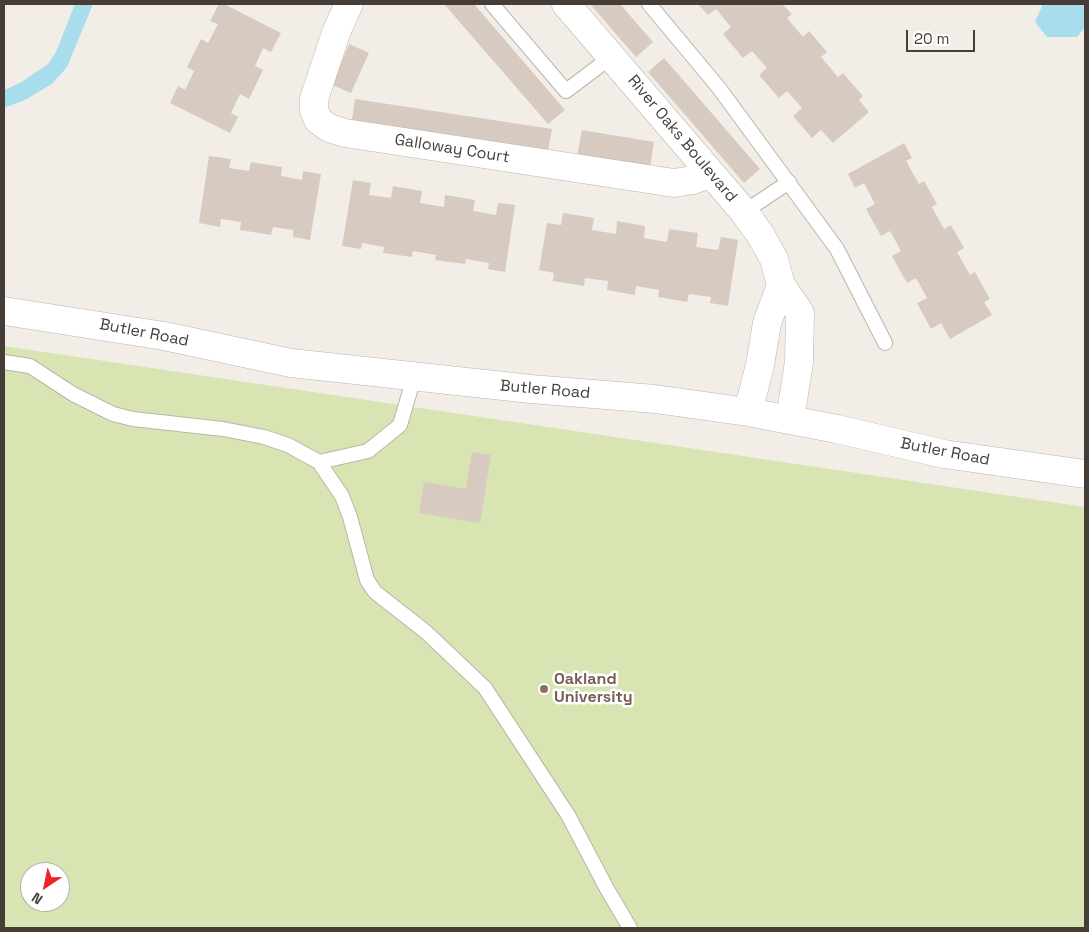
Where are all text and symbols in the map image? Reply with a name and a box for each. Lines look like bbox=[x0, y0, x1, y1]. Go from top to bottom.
scale bar bbox=[909, 20, 978, 52]
text: 20 m bbox=[914, 29, 949, 48]
street label: River Oaks Boulevard bbox=[623, 72, 741, 206]
street label: Galloway Court bbox=[393, 130, 511, 168]
street label: Butler Road bbox=[98, 315, 190, 351]
street label: Butler Road bbox=[499, 376, 591, 404]
street label: Butler Road bbox=[899, 434, 991, 470]
place label: Oakland University bbox=[554, 670, 633, 708]
marker: Oakland University bbox=[538, 683, 550, 695]
north arrow bbox=[20, 862, 70, 912]
text: N bbox=[28, 889, 46, 909]

